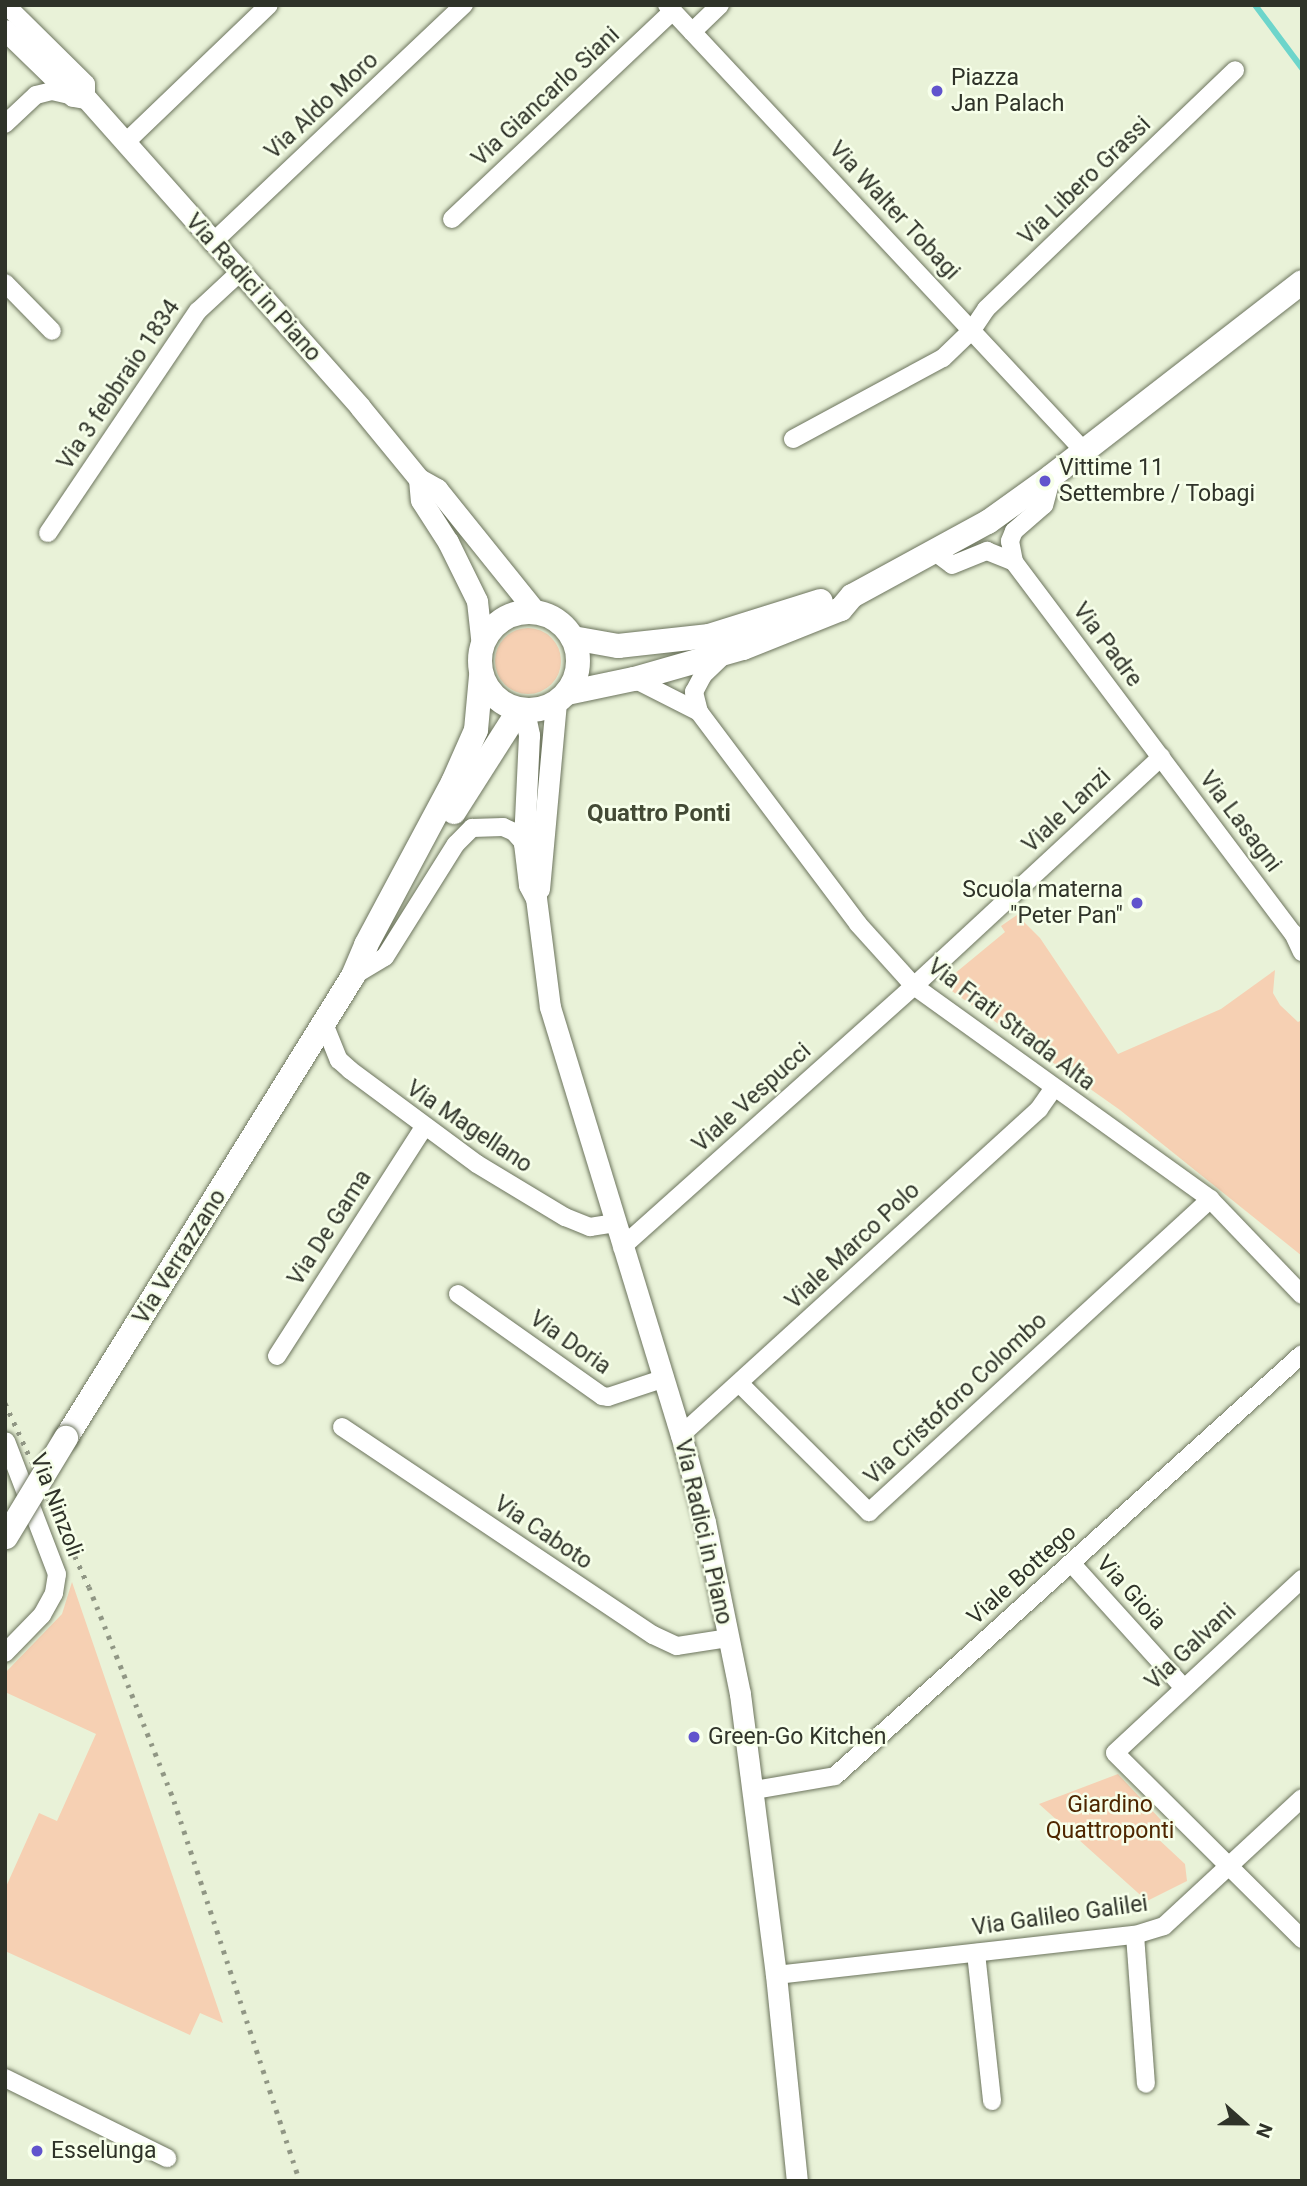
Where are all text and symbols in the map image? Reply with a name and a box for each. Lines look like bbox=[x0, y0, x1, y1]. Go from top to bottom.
street label: Via Giancarlo Siani bbox=[466, 22, 626, 172]
street label: Via Aldo Moro bbox=[260, 47, 384, 165]
place label: Piazza Jan Palach bbox=[951, 64, 1064, 118]
marker: Piazza Jan Palach bbox=[929, 83, 945, 99]
street label: Via Libero Grassi bbox=[1013, 111, 1157, 251]
street label: Via Walter Tobagi bbox=[823, 136, 965, 286]
street label: Via Radici in Piano bbox=[179, 208, 327, 368]
street label: Via 3 febbraio 1834 bbox=[52, 295, 186, 475]
place label: Vittime 11 Settembre / Tobagi bbox=[1059, 454, 1256, 508]
marker: Vittime 11 Settembre / Tobagi bbox=[1037, 473, 1053, 489]
street label: Via Padre bbox=[1066, 598, 1148, 692]
street label: Viale Lanzi bbox=[1017, 763, 1117, 859]
street label: Via Lasagni bbox=[1193, 766, 1287, 878]
district label: Quattro Ponti bbox=[587, 800, 731, 828]
place label: Scuola materna "Peter Pan" bbox=[962, 876, 1123, 930]
marker: Scuola materna "Peter Pan" bbox=[1129, 895, 1145, 911]
street label: Via Frati Strada Alta bbox=[922, 953, 1100, 1097]
street label: Viale Vespucci bbox=[687, 1038, 817, 1158]
street label: Via Magellano bbox=[401, 1075, 537, 1179]
street label: Via De Gama bbox=[282, 1165, 378, 1291]
street label: Viale Marco Polo bbox=[780, 1177, 926, 1315]
street label: Via Verrazzano bbox=[128, 1185, 232, 1329]
street label: Via Doria bbox=[524, 1305, 616, 1381]
street label: Via Cristoforo Colombo bbox=[859, 1307, 1053, 1491]
street label: Via Radici in Piano bbox=[668, 1437, 738, 1627]
street label: Via Ninzoli bbox=[24, 1449, 88, 1561]
street label: Via Caboto bbox=[489, 1490, 597, 1576]
street label: Viale Bottego bbox=[962, 1519, 1082, 1631]
street label: Via Gioia bbox=[1090, 1550, 1172, 1636]
street label: Via Galvani bbox=[1140, 1598, 1242, 1696]
place label: Green-Go Kitchen bbox=[708, 1723, 886, 1751]
marker: Green-Go Kitchen bbox=[686, 1729, 702, 1745]
park label: Giardino Quattroponti bbox=[1046, 1791, 1174, 1845]
street label: Via Galileo Galilei bbox=[970, 1890, 1150, 1942]
north arrow bbox=[1209, 2088, 1279, 2158]
text: N bbox=[1251, 2120, 1277, 2141]
place label: Esselunga bbox=[51, 2137, 156, 2165]
marker: Esselunga bbox=[29, 2143, 45, 2159]

